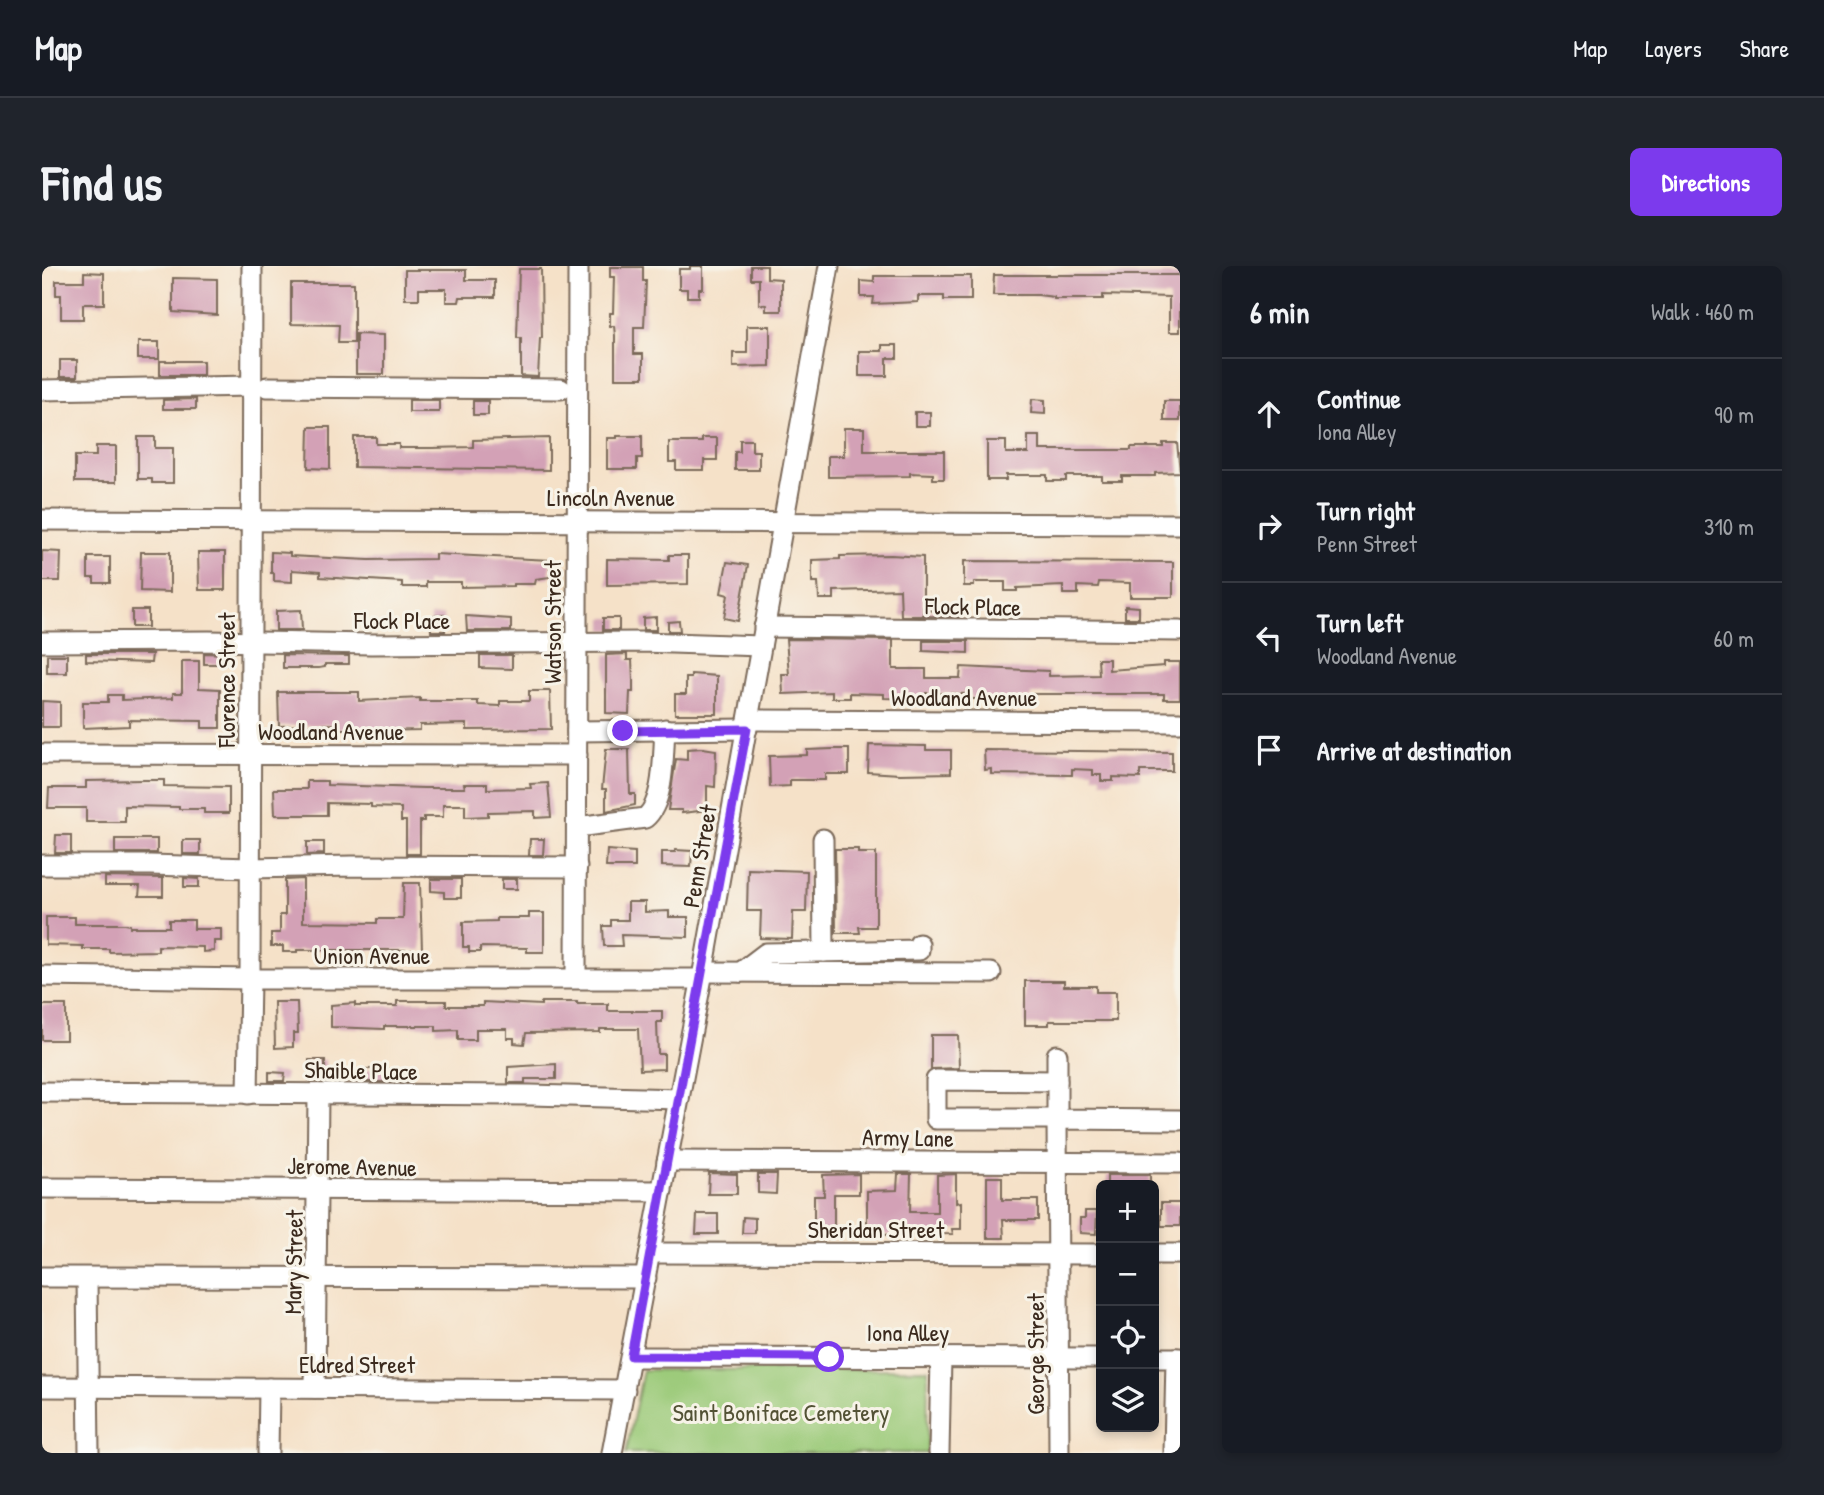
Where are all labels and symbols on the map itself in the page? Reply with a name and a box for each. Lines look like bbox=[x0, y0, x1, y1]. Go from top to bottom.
street label: Lincoln Avenue bbox=[547, 481, 675, 513]
street label: Watson Street bbox=[536, 559, 568, 684]
street label: Flock Place bbox=[924, 589, 1022, 623]
street label: Flock Place bbox=[353, 604, 450, 636]
street label: Florence Street bbox=[210, 612, 242, 748]
street label: Woodland Avenue bbox=[891, 681, 1037, 713]
street label: Woodland Avenue bbox=[258, 715, 404, 747]
route end bbox=[607, 715, 638, 746]
street label: Penn Street bbox=[674, 801, 724, 910]
street label: Union Avenue bbox=[314, 939, 431, 971]
street label: Shaible Place bbox=[304, 1053, 418, 1087]
street label: Army Lane bbox=[862, 1120, 955, 1154]
street label: Jerome Avenue bbox=[287, 1149, 418, 1183]
street label: Mary Street bbox=[276, 1209, 310, 1315]
street label: Sheridan Street bbox=[808, 1213, 945, 1245]
street label: George Street bbox=[1019, 1292, 1051, 1415]
street label: Iona Alley bbox=[867, 1316, 949, 1348]
route start bbox=[813, 1341, 844, 1372]
street label: Eldred Street bbox=[299, 1348, 416, 1380]
park label: Saint Boniface Cemetery bbox=[673, 1396, 889, 1428]

